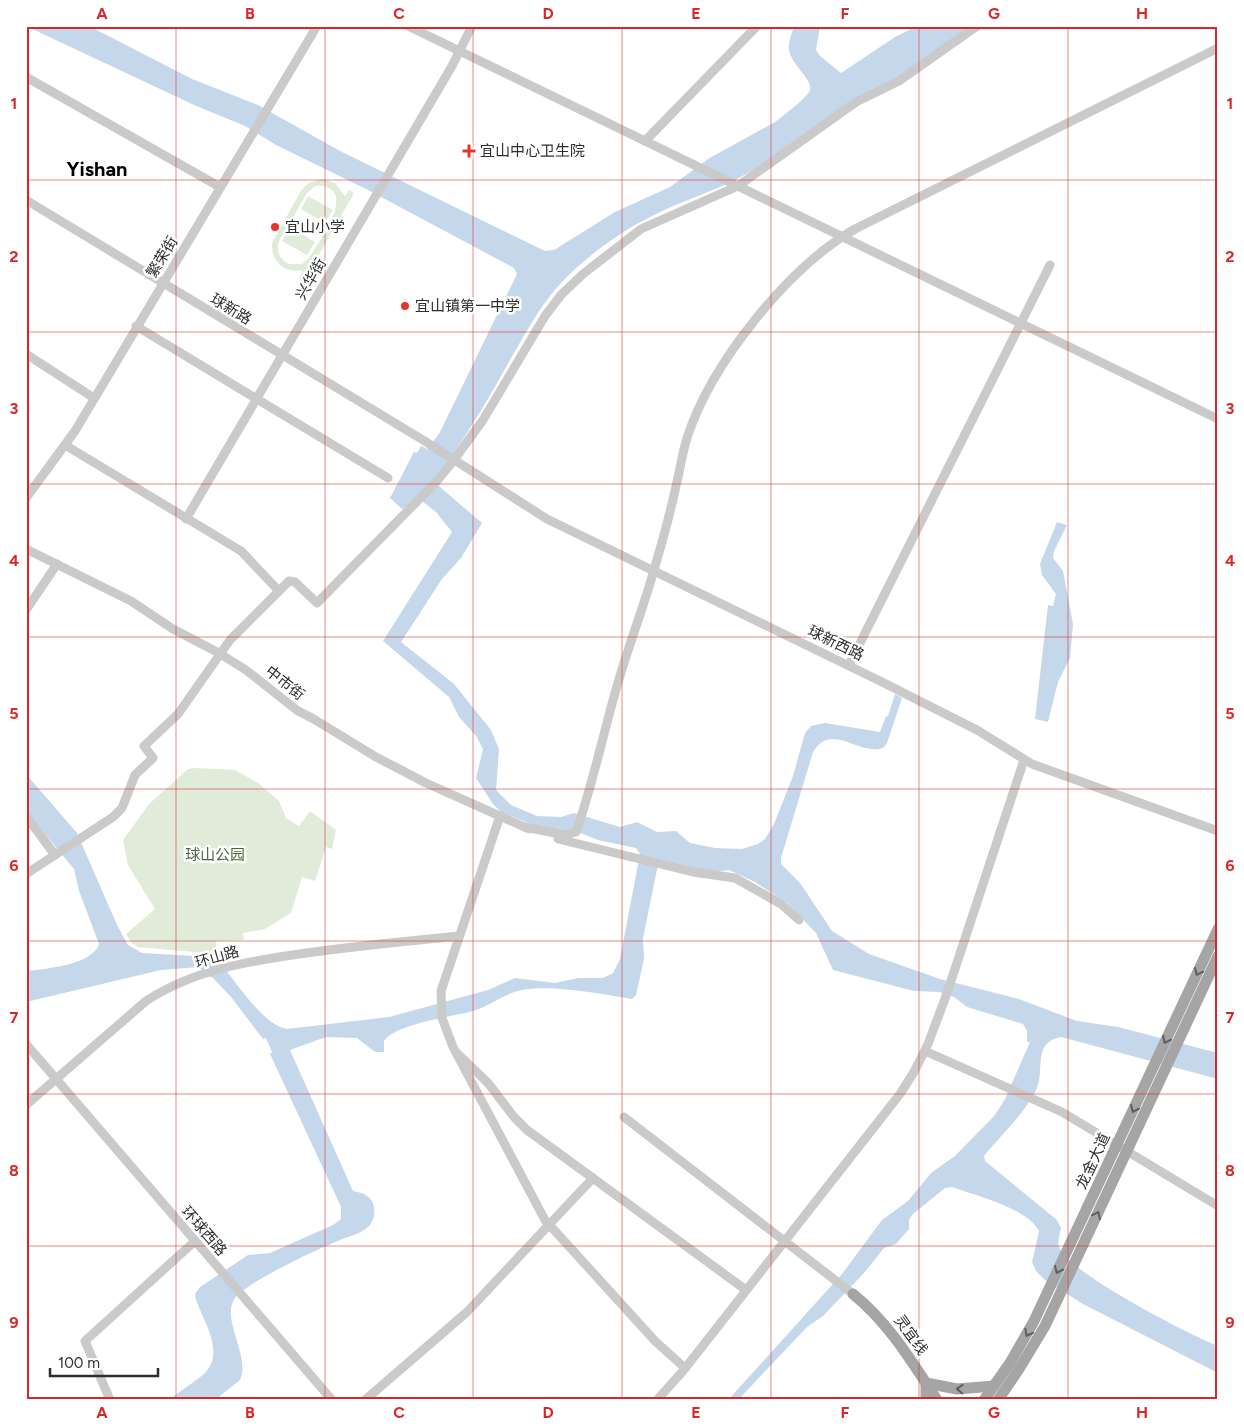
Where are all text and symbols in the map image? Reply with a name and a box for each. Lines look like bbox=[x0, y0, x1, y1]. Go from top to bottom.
text: A bbox=[96, 4, 108, 23]
text: B bbox=[245, 4, 255, 23]
text: C bbox=[393, 4, 405, 23]
text: D bbox=[542, 4, 554, 23]
text: E bbox=[691, 4, 701, 23]
text: F bbox=[841, 4, 850, 23]
text: G bbox=[988, 4, 1000, 23]
text: H bbox=[1136, 4, 1148, 23]
text: 1 bbox=[11, 94, 17, 113]
text: 1 bbox=[1227, 94, 1233, 113]
place label: 宜山中心卫生院 bbox=[480, 142, 585, 160]
marker: 宜山中心卫生院 bbox=[462, 144, 476, 158]
district label: Yishan bbox=[67, 157, 127, 181]
place label: 宜山小学 bbox=[285, 218, 345, 236]
marker: 宜山小学 bbox=[269, 221, 281, 233]
street label: 繁荣街 bbox=[143, 233, 181, 281]
text: 2 bbox=[9, 247, 19, 266]
text: 2 bbox=[1225, 247, 1235, 266]
street label: 兴华街 bbox=[292, 255, 330, 303]
street label: 球新路 bbox=[207, 290, 255, 328]
place label: 宜山镇第一中学 bbox=[415, 297, 520, 315]
marker: 宜山镇第一中学 bbox=[399, 300, 411, 312]
text: 3 bbox=[10, 399, 19, 418]
text: 3 bbox=[1226, 399, 1235, 418]
text: 4 bbox=[9, 551, 19, 570]
text: 4 bbox=[1225, 551, 1235, 570]
street label: 球新西路 bbox=[805, 622, 867, 664]
street label: 中市街 bbox=[262, 662, 308, 704]
text: 5 bbox=[9, 704, 19, 723]
text: 5 bbox=[1225, 704, 1235, 723]
park label: 球山公园 bbox=[185, 846, 245, 864]
text: 6 bbox=[9, 856, 19, 875]
text: 6 bbox=[1225, 856, 1235, 875]
street label: 环山路 bbox=[193, 942, 241, 972]
one-way arrow bbox=[1193, 967, 1204, 976]
text: 7 bbox=[10, 1008, 19, 1027]
text: 7 bbox=[1226, 1008, 1235, 1027]
one-way arrow bbox=[1162, 1035, 1172, 1044]
one-way arrow bbox=[1129, 1104, 1140, 1113]
street label: 龙金大道 bbox=[1072, 1130, 1114, 1192]
text: 8 bbox=[9, 1161, 19, 1180]
text: 8 bbox=[1225, 1161, 1235, 1180]
street label: 环球西路 bbox=[178, 1202, 230, 1260]
one-way arrow bbox=[1091, 1211, 1101, 1220]
one-way arrow bbox=[1054, 1265, 1065, 1274]
street label: 灵宜线 bbox=[890, 1312, 932, 1358]
text: 9 bbox=[9, 1313, 19, 1332]
text: 9 bbox=[1225, 1313, 1235, 1332]
one-way arrow bbox=[1024, 1328, 1034, 1337]
scale bar bbox=[50, 1346, 158, 1378]
text: 100 m bbox=[58, 1354, 100, 1372]
one-way arrow bbox=[956, 1384, 964, 1395]
text: A bbox=[96, 1403, 108, 1422]
text: B bbox=[245, 1403, 255, 1422]
text: C bbox=[393, 1403, 405, 1422]
text: D bbox=[542, 1403, 554, 1422]
text: E bbox=[691, 1403, 701, 1422]
text: F bbox=[841, 1403, 850, 1422]
text: G bbox=[988, 1403, 1000, 1422]
text: H bbox=[1136, 1403, 1148, 1422]

